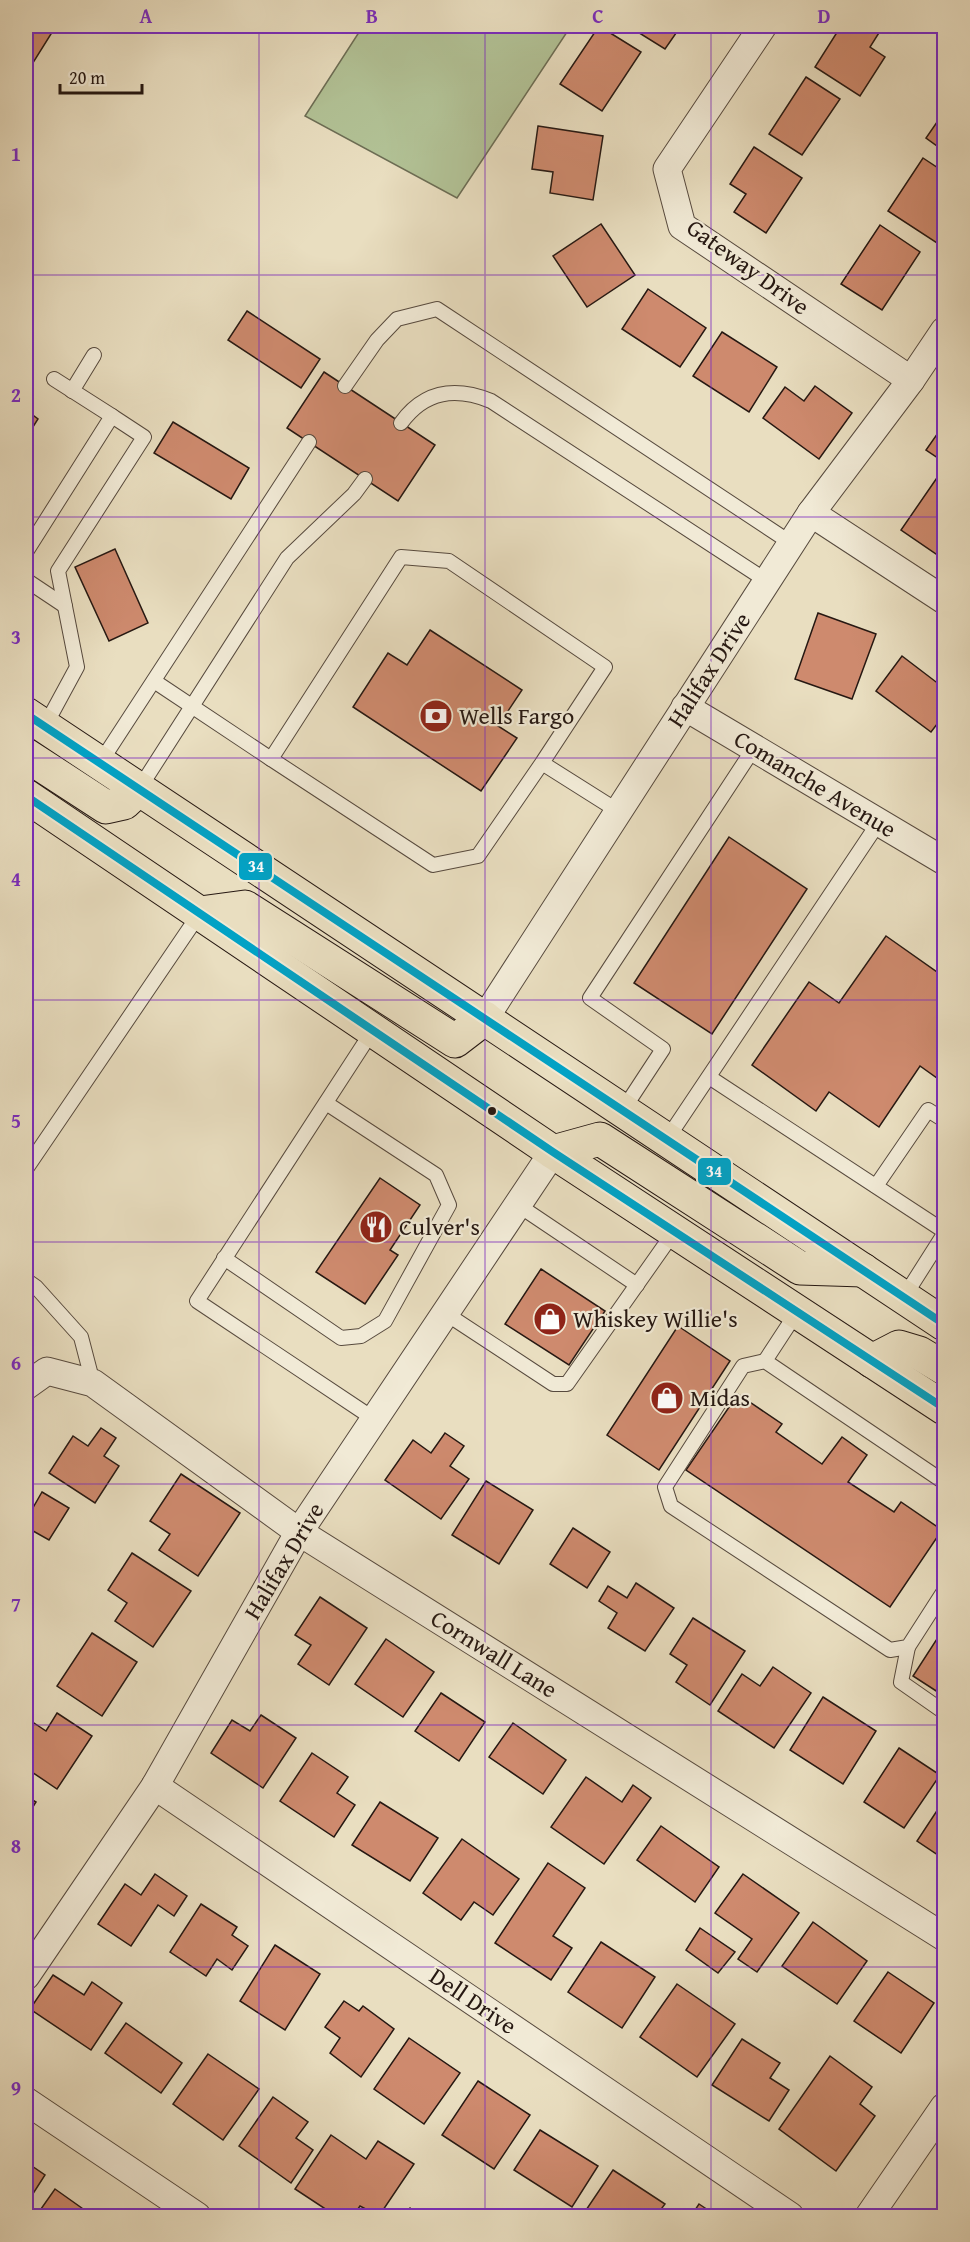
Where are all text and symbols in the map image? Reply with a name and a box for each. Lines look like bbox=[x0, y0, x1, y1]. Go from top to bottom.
text: A bbox=[140, 1, 153, 30]
text: B bbox=[366, 1, 378, 30]
text: C bbox=[592, 1, 604, 30]
text: D bbox=[817, 1, 831, 30]
scale bar bbox=[60, 57, 142, 95]
text: 20 m bbox=[69, 64, 105, 91]
text: 1 bbox=[11, 139, 21, 168]
street label: Gateway Drive bbox=[680, 210, 817, 323]
text: 2 bbox=[11, 380, 21, 409]
street label: Halifax Drive bbox=[658, 605, 759, 734]
text: 3 bbox=[11, 622, 21, 651]
bank icon: Wells Fargo bbox=[418, 698, 454, 734]
place label: Wells Fargo bbox=[459, 698, 574, 733]
street label: Comanche Avenue bbox=[727, 721, 903, 846]
line badge: 34 bbox=[238, 852, 273, 881]
text: 34 bbox=[248, 854, 264, 878]
text: 4 bbox=[11, 864, 21, 893]
unlabelled marker bbox=[486, 1105, 498, 1117]
text: 5 bbox=[11, 1106, 21, 1135]
line badge: 34 bbox=[697, 1157, 732, 1186]
text: 34 bbox=[706, 1159, 722, 1183]
restaurant icon: Culver's bbox=[358, 1209, 394, 1245]
place label: Culver's bbox=[399, 1209, 480, 1244]
shop icon: Whiskey Willie's bbox=[532, 1301, 568, 1337]
place label: Whiskey Willie's bbox=[573, 1301, 738, 1336]
text: 6 bbox=[11, 1348, 21, 1377]
shop icon: Midas bbox=[649, 1380, 685, 1416]
place label: Midas bbox=[690, 1380, 750, 1415]
street label: Halifax Drive bbox=[235, 1496, 332, 1626]
text: 7 bbox=[11, 1589, 21, 1618]
street label: Cornwall Lane bbox=[424, 1601, 564, 1706]
text: 8 bbox=[11, 1831, 21, 1860]
street label: Dell Drive bbox=[423, 1959, 524, 2043]
text: 9 bbox=[11, 2073, 21, 2102]

